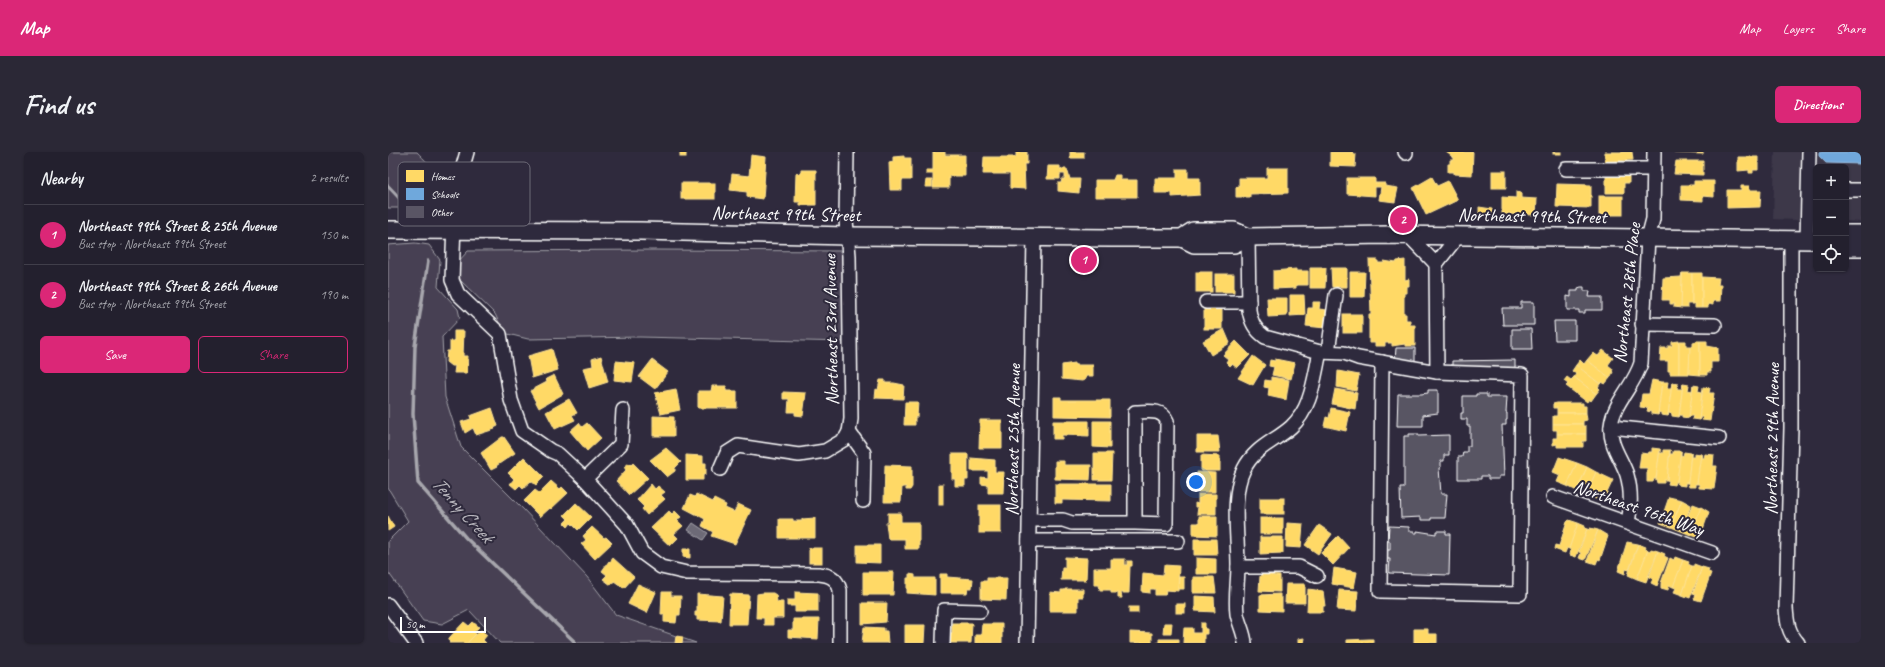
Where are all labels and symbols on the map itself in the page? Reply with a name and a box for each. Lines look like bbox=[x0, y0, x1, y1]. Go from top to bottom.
legend bbox=[398, 162, 530, 226]
text: Homes bbox=[431, 169, 456, 183]
text: Schools bbox=[431, 187, 460, 201]
street label: Northeast 99th Street bbox=[711, 201, 862, 227]
street label: Northeast 99th Street bbox=[1457, 203, 1608, 229]
text: Other bbox=[431, 205, 454, 219]
pin: 2 bbox=[1390, 205, 1416, 235]
street label: Northeast 28th Place bbox=[1608, 220, 1646, 364]
pin: 1 bbox=[1071, 245, 1097, 275]
street label: Northeast 23rd Avenue bbox=[818, 252, 844, 406]
street label: Northeast 29th Avenue bbox=[1759, 361, 1785, 515]
street label: Northeast 25th Avenue bbox=[1000, 362, 1026, 516]
water label: Tenny Creek bbox=[426, 471, 501, 550]
your location bbox=[1186, 472, 1206, 492]
street label: Northeast 96th Way bbox=[1570, 474, 1708, 542]
scale bar bbox=[400, 615, 486, 634]

